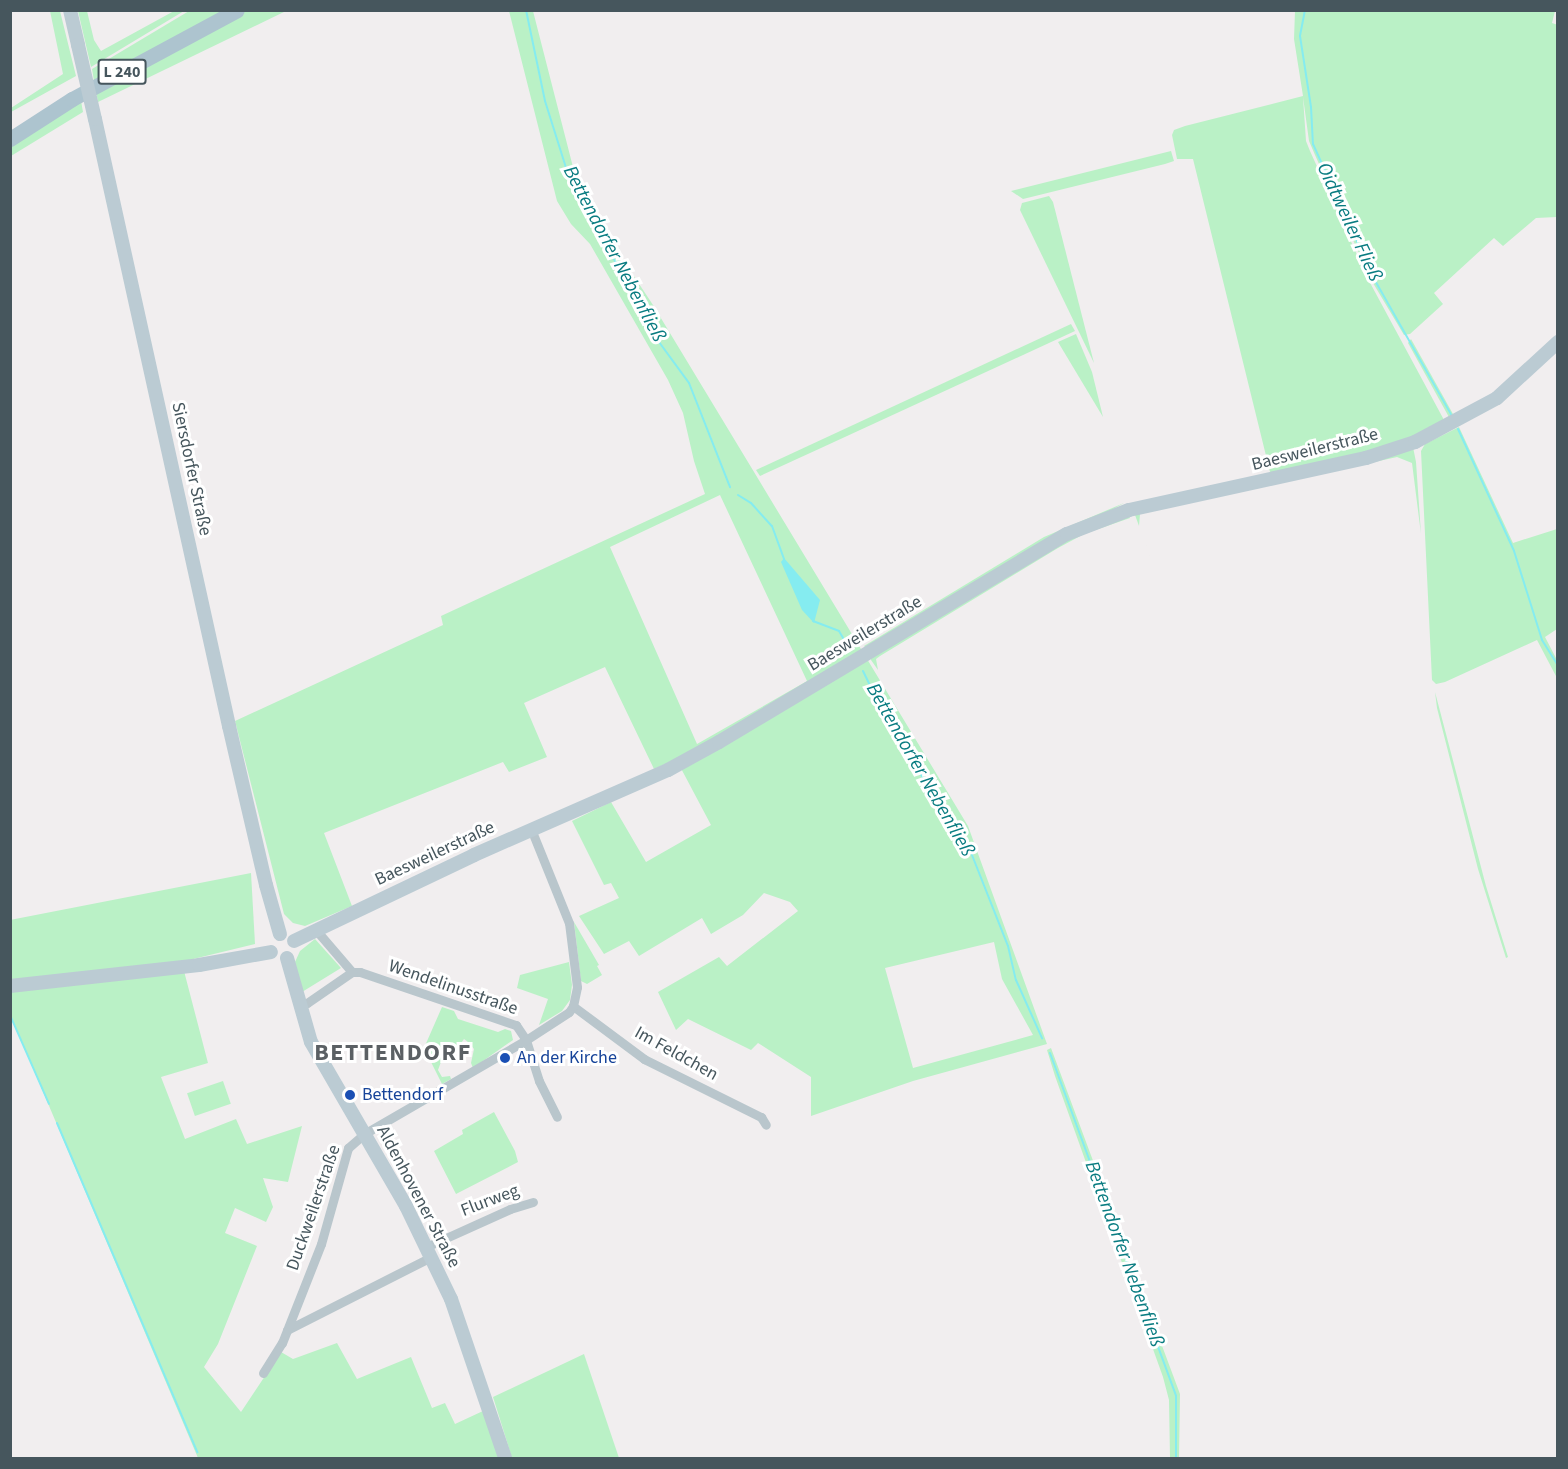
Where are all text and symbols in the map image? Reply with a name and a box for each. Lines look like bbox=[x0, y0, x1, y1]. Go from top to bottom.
road number: L 240 bbox=[96, 59, 148, 85]
water label: Oidtweiler Fließ bbox=[1311, 159, 1387, 285]
water label: Bettendorfer Nebenfließ bbox=[557, 162, 671, 346]
street label: Siersdorfer Straße bbox=[166, 400, 216, 538]
street label: Baesweilerstraße bbox=[1250, 424, 1380, 476]
street label: Baesweilerstraße bbox=[804, 591, 926, 677]
water label: Bettendorfer Nebenfließ bbox=[861, 679, 979, 861]
street label: Baesweilerstraße bbox=[372, 817, 498, 891]
street label: Wendelinusstraße bbox=[385, 956, 521, 1020]
street label: Im Feldchen bbox=[630, 1022, 722, 1086]
district label: BETTENDORF bbox=[314, 1039, 472, 1067]
place label: An der Kirche bbox=[517, 1047, 617, 1069]
marker: An der Kirche bbox=[498, 1051, 512, 1065]
place label: Bettendorf bbox=[362, 1084, 443, 1106]
marker: Bettendorf bbox=[343, 1088, 357, 1102]
street label: Aldenhovener Straße bbox=[371, 1122, 465, 1272]
street label: Duckweilerstraße bbox=[282, 1142, 346, 1274]
water label: Bettendorfer Nebenfließ bbox=[1079, 1158, 1169, 1350]
street label: Flurweg bbox=[458, 1180, 522, 1222]

